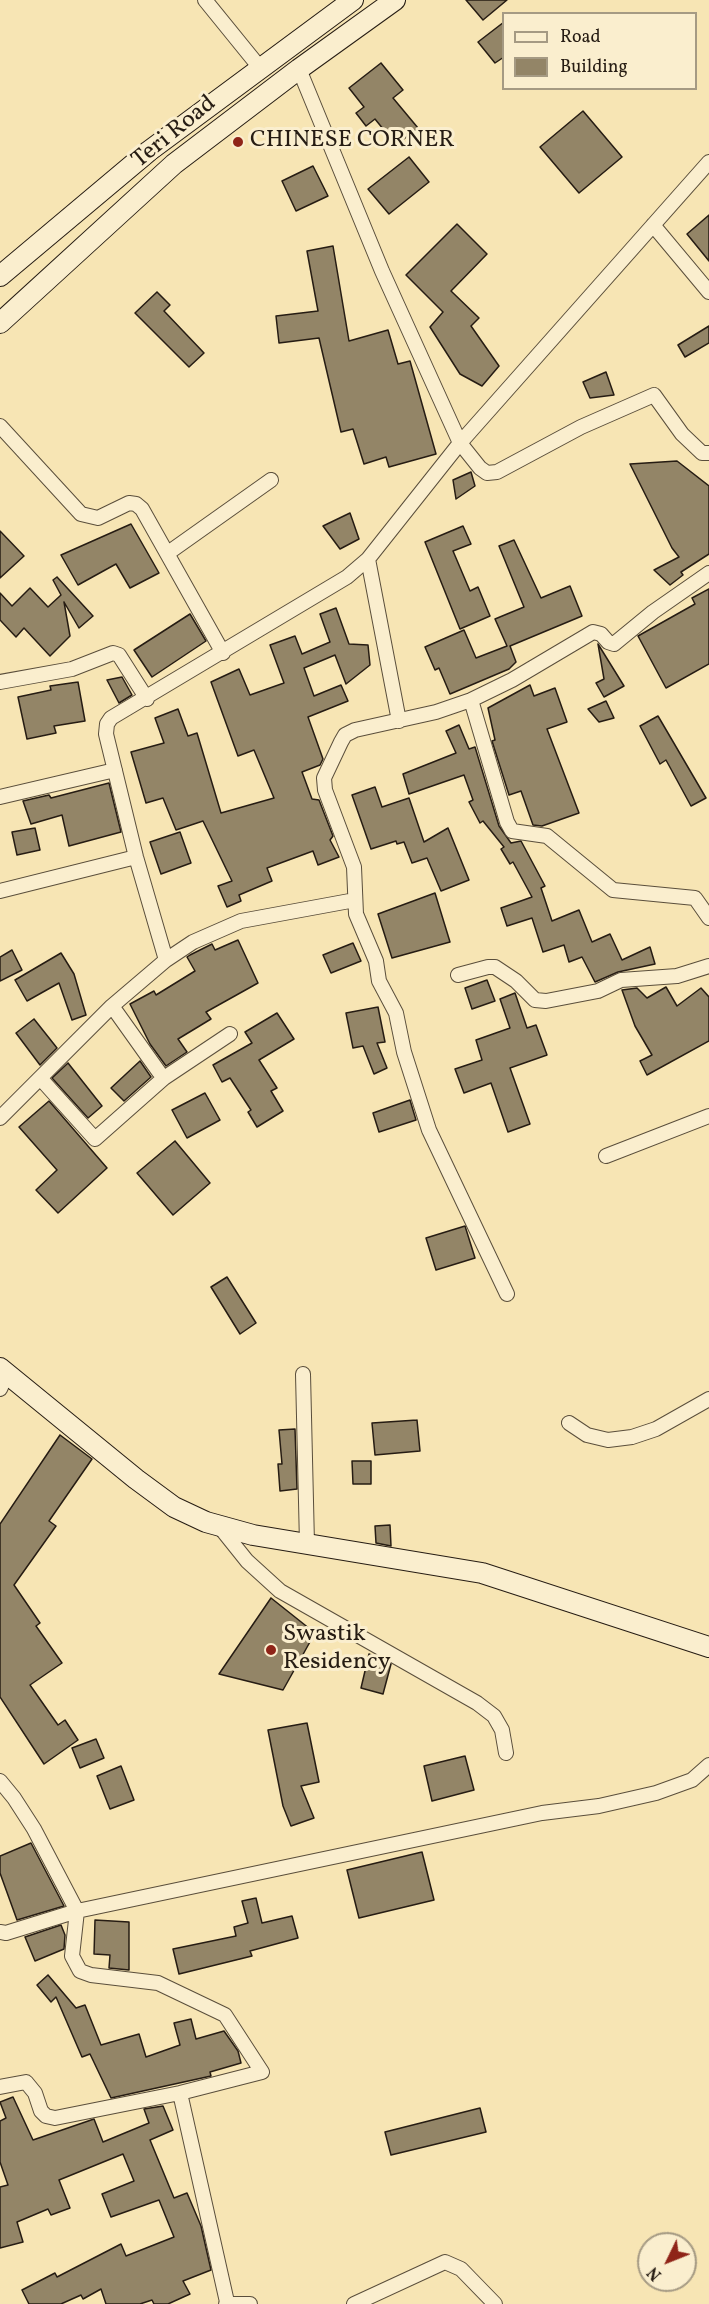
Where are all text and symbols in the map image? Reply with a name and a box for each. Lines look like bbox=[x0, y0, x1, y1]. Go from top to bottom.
legend bbox=[502, 12, 697, 90]
text: Road bbox=[560, 25, 601, 50]
text: Building bbox=[560, 55, 628, 80]
street label: Teri Road bbox=[127, 90, 223, 176]
place label: CHINESE CORNER bbox=[250, 128, 455, 156]
marker: CHINESE CORNER bbox=[231, 135, 245, 149]
place label: Swastik Residency bbox=[283, 1622, 391, 1678]
marker: Swastik Residency bbox=[264, 1643, 278, 1657]
north arrow bbox=[637, 2232, 697, 2292]
text: N bbox=[643, 2261, 667, 2285]

